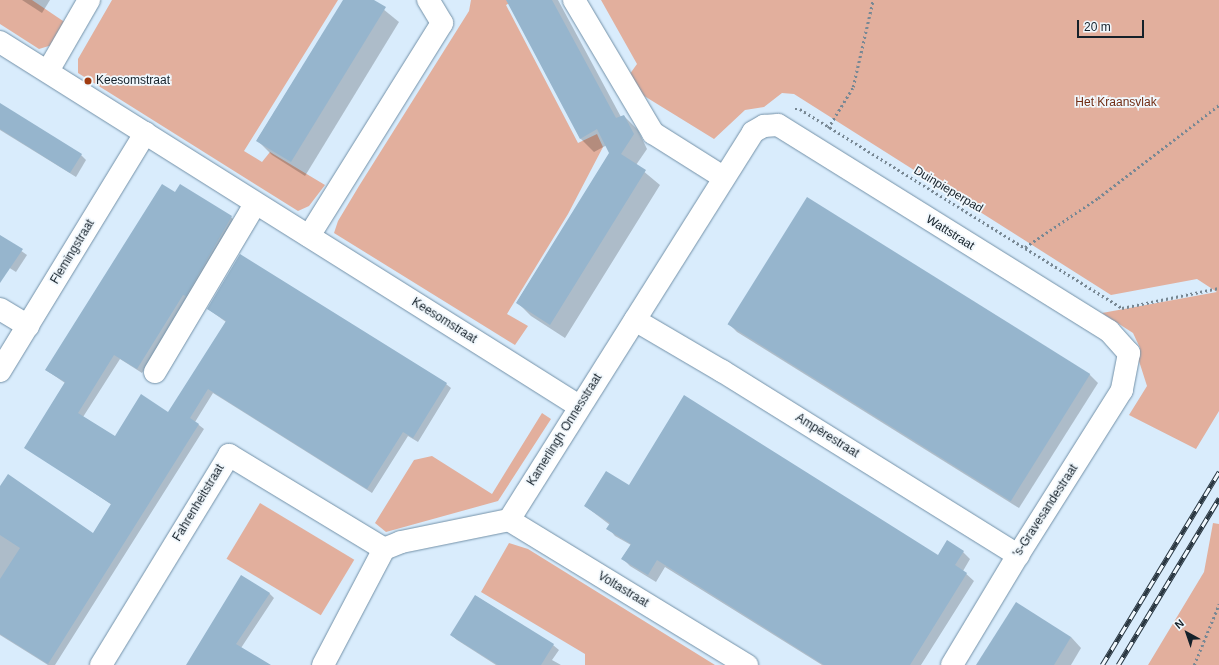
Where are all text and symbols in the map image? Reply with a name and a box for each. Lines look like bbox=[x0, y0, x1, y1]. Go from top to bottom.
scale bar bbox=[1079, 12, 1146, 38]
text: 20 m bbox=[1084, 20, 1111, 34]
place label: Keesomstraat bbox=[96, 74, 170, 88]
marker: Keesomstraat bbox=[83, 76, 93, 86]
park label: Het Kraansvlak bbox=[1075, 96, 1157, 110]
street label: Duinpieperpad bbox=[911, 164, 985, 216]
street label: Wattstraat bbox=[923, 213, 977, 253]
street label: Flemingstraat bbox=[48, 217, 98, 287]
street label: Keesomstraat bbox=[409, 295, 479, 347]
street label: Kamerlingh Onnesstraat bbox=[525, 371, 605, 489]
street label: Ampèrestraat bbox=[793, 411, 861, 461]
street label: Fahrenheitstraat bbox=[170, 462, 228, 544]
street label: 's-Gravesandestraat bbox=[1011, 462, 1081, 560]
street label: Voltastraat bbox=[595, 569, 651, 611]
north arrow bbox=[1167, 613, 1207, 653]
text: N bbox=[1172, 617, 1186, 631]

